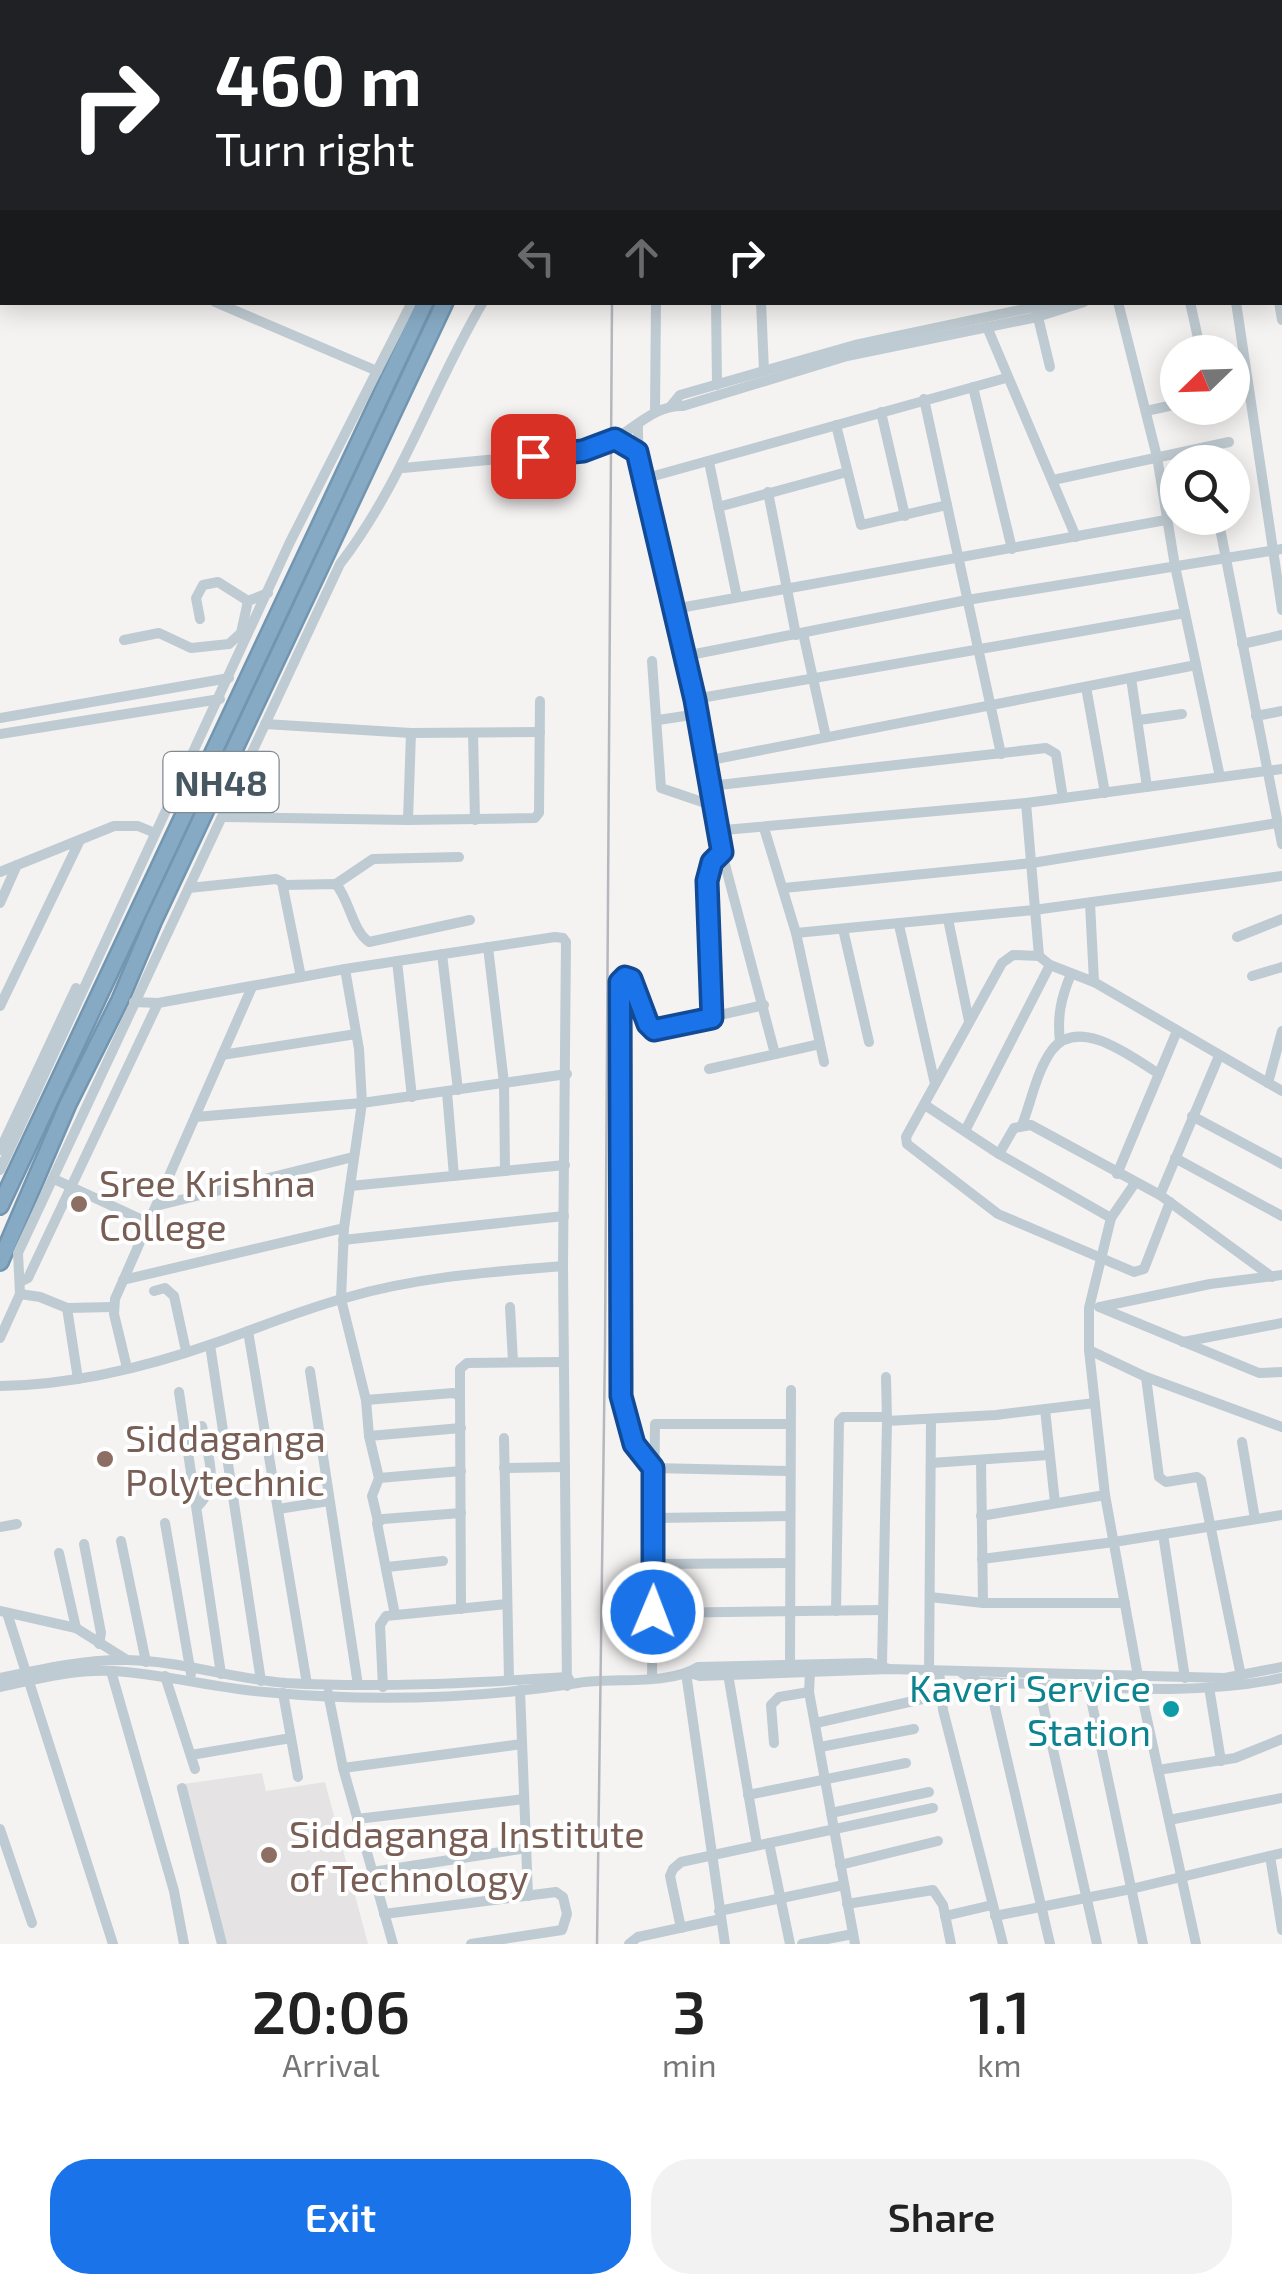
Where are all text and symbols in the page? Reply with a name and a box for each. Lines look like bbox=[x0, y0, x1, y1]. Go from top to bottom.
text: 460 m bbox=[215, 36, 422, 120]
icon: right bbox=[50, 40, 180, 170]
text: Turn right bbox=[215, 121, 415, 175]
icon: left bbox=[509, 230, 564, 285]
icon: ahead bbox=[614, 230, 669, 285]
icon: right bbox=[719, 230, 774, 285]
north arrow bbox=[1160, 335, 1250, 425]
map controls bbox=[1160, 335, 1250, 535]
pin bbox=[491, 414, 576, 499]
icon: arrive bbox=[506, 429, 561, 484]
button: search bbox=[1160, 445, 1250, 535]
road number: NH48 bbox=[164, 752, 278, 812]
place label: Sree Krishna College bbox=[99, 1159, 316, 1249]
marker: Sree Krishna College bbox=[68, 1193, 90, 1215]
place label: Siddaganga Polytechnic bbox=[125, 1414, 326, 1504]
marker: Siddaganga Polytechnic bbox=[94, 1448, 116, 1470]
position arrow bbox=[601, 1560, 705, 1664]
place label: Kaveri Service Station bbox=[909, 1664, 1151, 1754]
marker: Kaveri Service Station bbox=[1160, 1698, 1182, 1720]
place label: Siddaganga Institute of Technology bbox=[289, 1810, 645, 1900]
marker: Siddaganga Institute of Technology bbox=[258, 1844, 280, 1866]
text: 20:06 bbox=[252, 1974, 410, 2046]
text: 3 bbox=[672, 1974, 706, 2046]
text: 1.1 bbox=[968, 1974, 1030, 2046]
text: Arrival bbox=[282, 2045, 380, 2083]
text: min bbox=[662, 2045, 717, 2083]
text: km bbox=[977, 2045, 1021, 2083]
button: Exit bbox=[50, 2159, 631, 2274]
button: Share bbox=[651, 2159, 1232, 2274]

